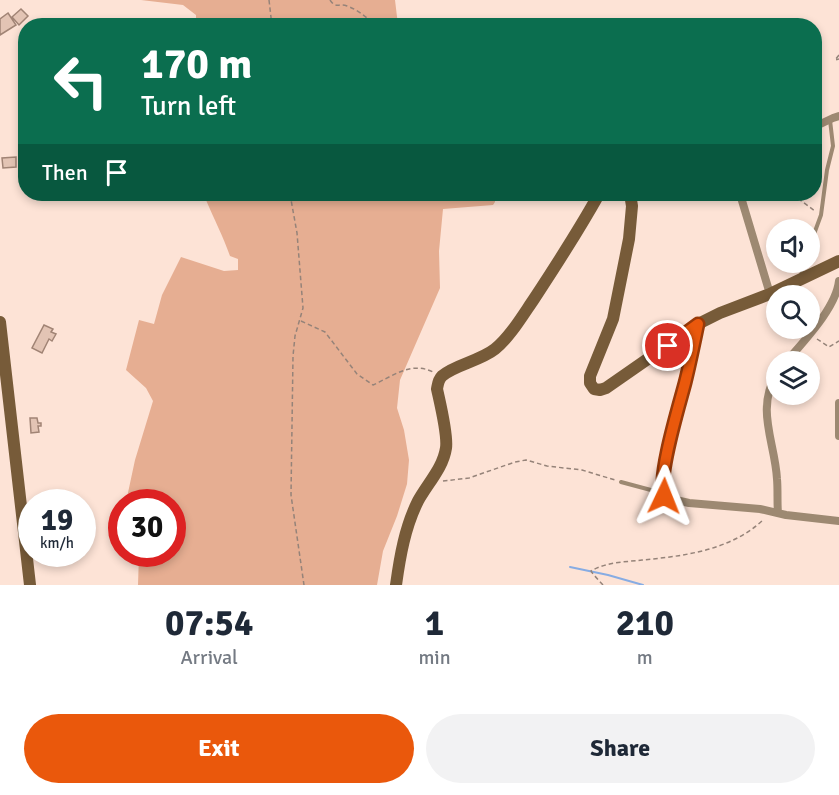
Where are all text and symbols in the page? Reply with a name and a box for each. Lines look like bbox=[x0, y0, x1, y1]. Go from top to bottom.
text: 170 m bbox=[141, 39, 252, 90]
icon: left bbox=[42, 42, 120, 120]
text: Turn left bbox=[141, 90, 236, 123]
icon: arrive bbox=[100, 156, 133, 189]
text: Then bbox=[42, 159, 88, 186]
map controls bbox=[766, 219, 820, 405]
button: sound bbox=[766, 219, 820, 273]
button: search bbox=[766, 285, 820, 339]
pin bbox=[642, 320, 693, 371]
icon: arrive bbox=[651, 329, 684, 362]
button: layers bbox=[766, 351, 820, 405]
position arrow bbox=[632, 464, 696, 528]
speed limit sign: 30 bbox=[108, 489, 186, 567]
text: 19 bbox=[41, 502, 73, 539]
text: km/h bbox=[40, 534, 74, 552]
text: 07:54 bbox=[165, 601, 253, 646]
text: 1 bbox=[425, 601, 444, 646]
text: 210 bbox=[616, 601, 674, 646]
text: Arrival bbox=[180, 645, 238, 670]
text: min bbox=[418, 645, 451, 670]
text: m bbox=[637, 645, 653, 670]
button: Exit bbox=[24, 714, 414, 783]
button: Share bbox=[426, 714, 815, 783]

